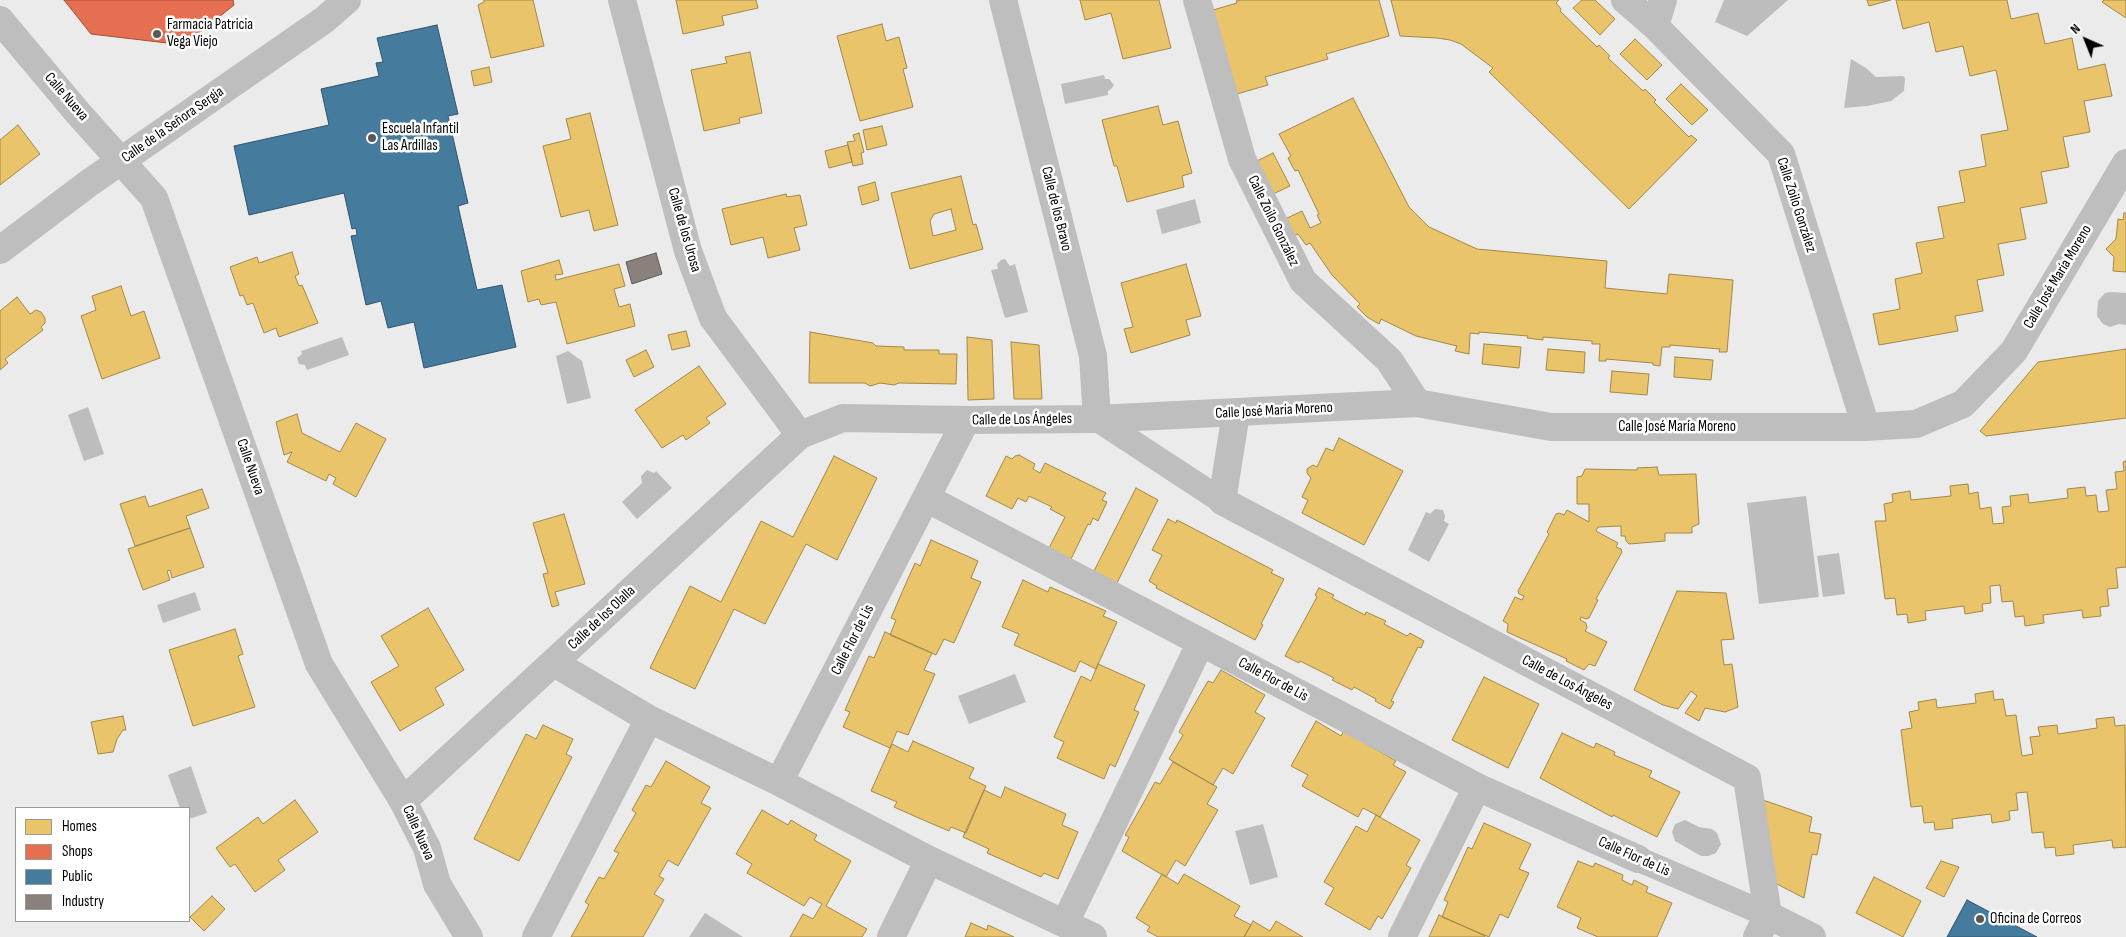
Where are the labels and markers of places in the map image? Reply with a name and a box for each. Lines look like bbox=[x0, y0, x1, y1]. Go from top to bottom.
place label: Farmacia Patricia Vega Viejo bbox=[167, 16, 253, 51]
marker: Farmacia Patricia Vega Viejo bbox=[151, 28, 163, 40]
place label: Escuela Infantil Las Ardillas bbox=[382, 120, 459, 155]
marker: Escuela Infantil Las Ardillas bbox=[366, 132, 378, 144]
place label: Oficina de Correos bbox=[1990, 910, 2081, 928]
marker: Oficina de Correos bbox=[1974, 913, 1986, 925]

